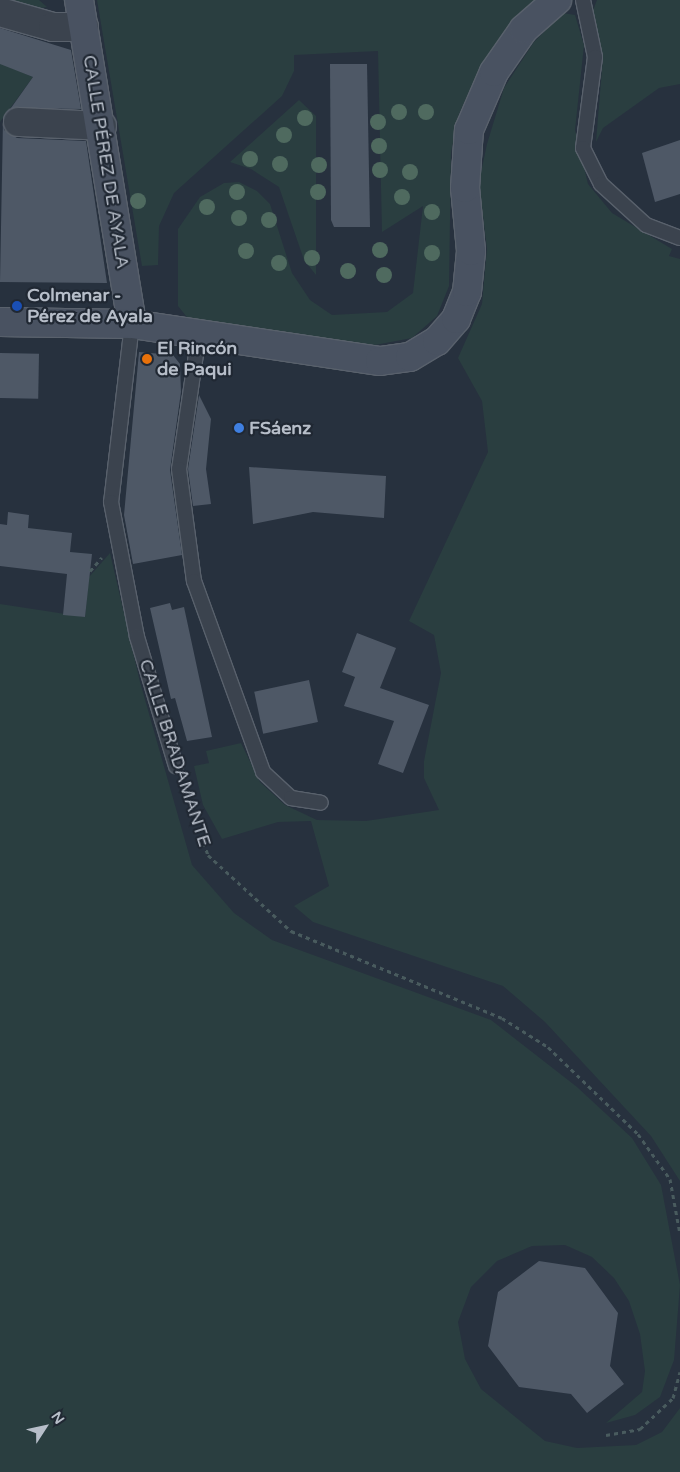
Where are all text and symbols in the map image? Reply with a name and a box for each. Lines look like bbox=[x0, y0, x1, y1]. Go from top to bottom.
street label: CALLE PÉREZ DE AYALA bbox=[78, 54, 134, 270]
place label: Colmenar - Pérez de Ayala bbox=[27, 285, 153, 328]
marker: Colmenar - Pérez de Ayala bbox=[11, 300, 23, 312]
place label: El Rincón de Paqui bbox=[157, 338, 237, 380]
marker: El Rincón de Paqui bbox=[141, 353, 153, 365]
place label: FSáenz bbox=[249, 417, 311, 439]
marker: FSáenz bbox=[233, 422, 245, 434]
street label: CALLE BRADAMANTE bbox=[134, 656, 216, 850]
north arrow bbox=[20, 1402, 70, 1452]
text: N bbox=[48, 1409, 68, 1428]

